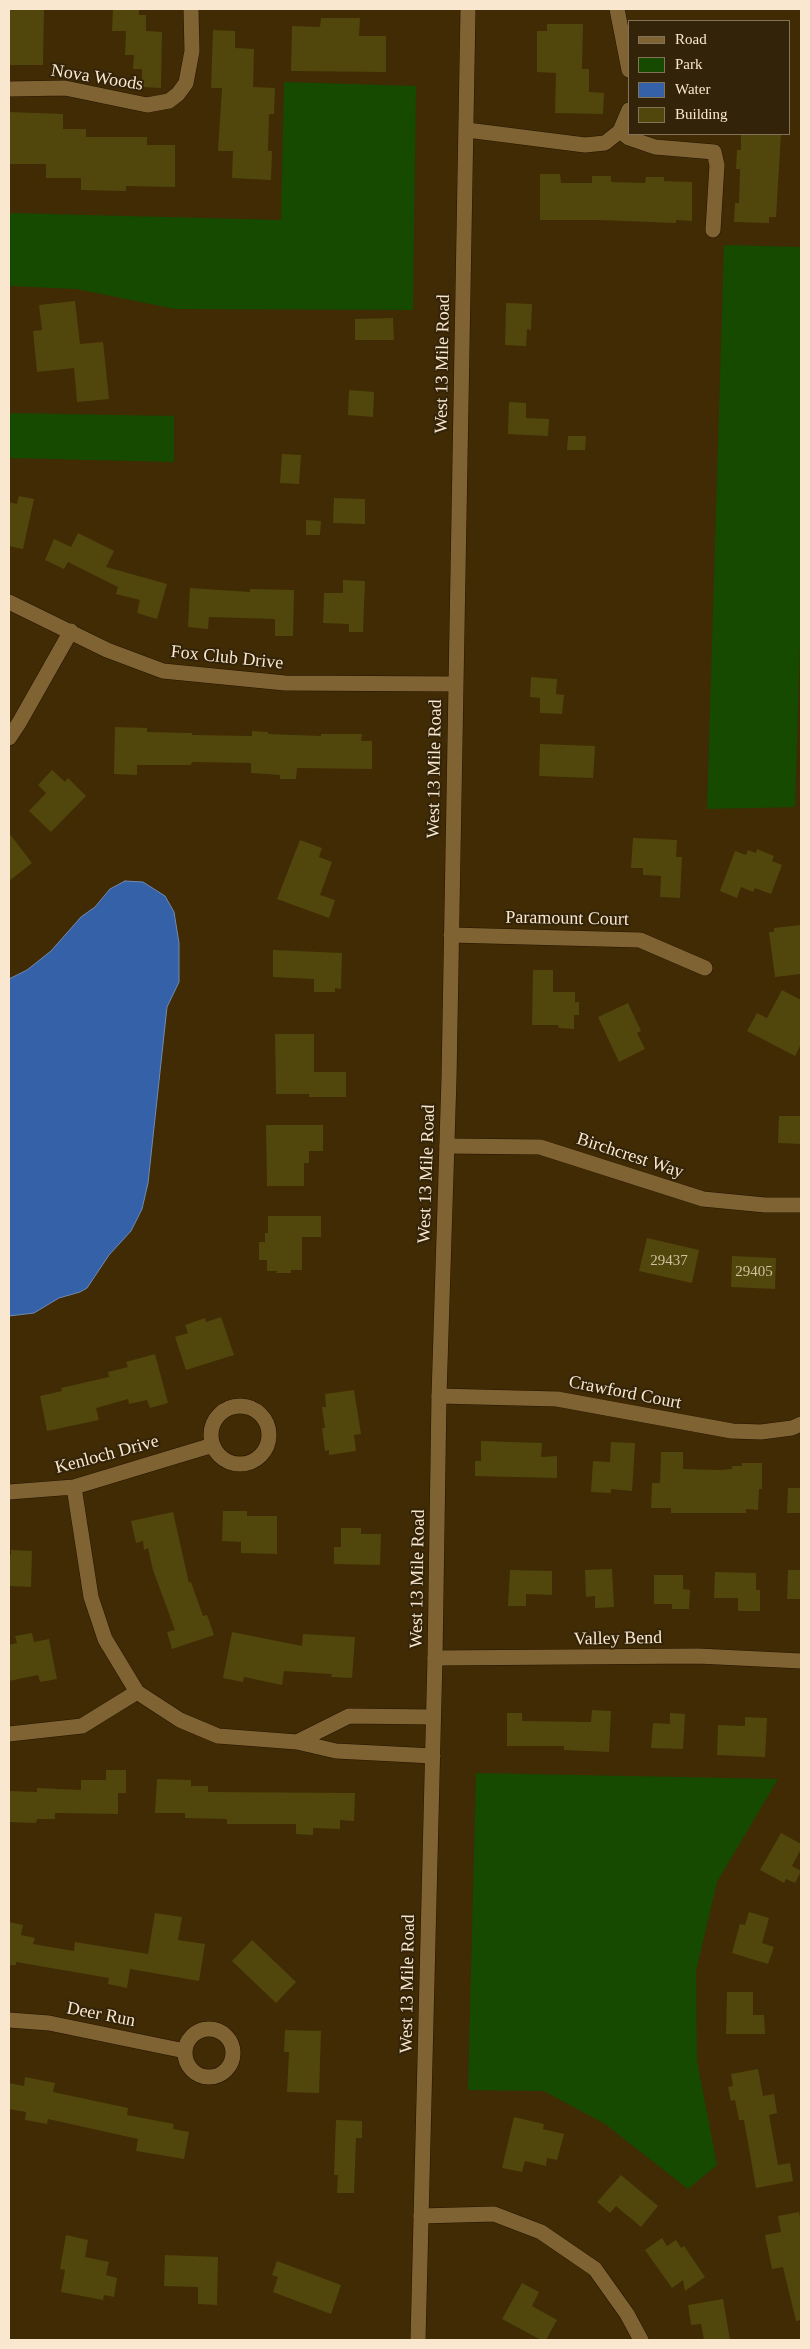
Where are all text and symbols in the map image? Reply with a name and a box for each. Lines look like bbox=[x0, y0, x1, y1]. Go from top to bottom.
legend bbox=[628, 20, 790, 135]
text: Road bbox=[675, 31, 707, 47]
text: Park bbox=[675, 56, 703, 72]
street label: Nova Woods bbox=[49, 60, 145, 96]
text: Water bbox=[675, 81, 710, 97]
text: Building bbox=[675, 106, 728, 122]
street label: West 13 Mile Road bbox=[431, 294, 455, 434]
street label: Fox Club Drive bbox=[170, 641, 284, 675]
street label: West 13 Mile Road bbox=[423, 699, 447, 839]
street label: Paramount Court bbox=[505, 907, 629, 931]
street label: West 13 Mile Road bbox=[414, 1104, 440, 1244]
street label: Birchcrest Way bbox=[574, 1129, 686, 1183]
house number: 29437 bbox=[650, 1252, 688, 1270]
house number: 29405 bbox=[735, 1263, 773, 1281]
street label: Crawford Court bbox=[567, 1371, 683, 1415]
street label: Kenloch Drive bbox=[53, 1431, 161, 1479]
street label: West 13 Mile Road bbox=[406, 1509, 430, 1649]
street label: Valley Bend bbox=[574, 1627, 662, 1651]
street label: West 13 Mile Road bbox=[396, 1914, 420, 2054]
street label: Deer Run bbox=[65, 1998, 137, 2032]

